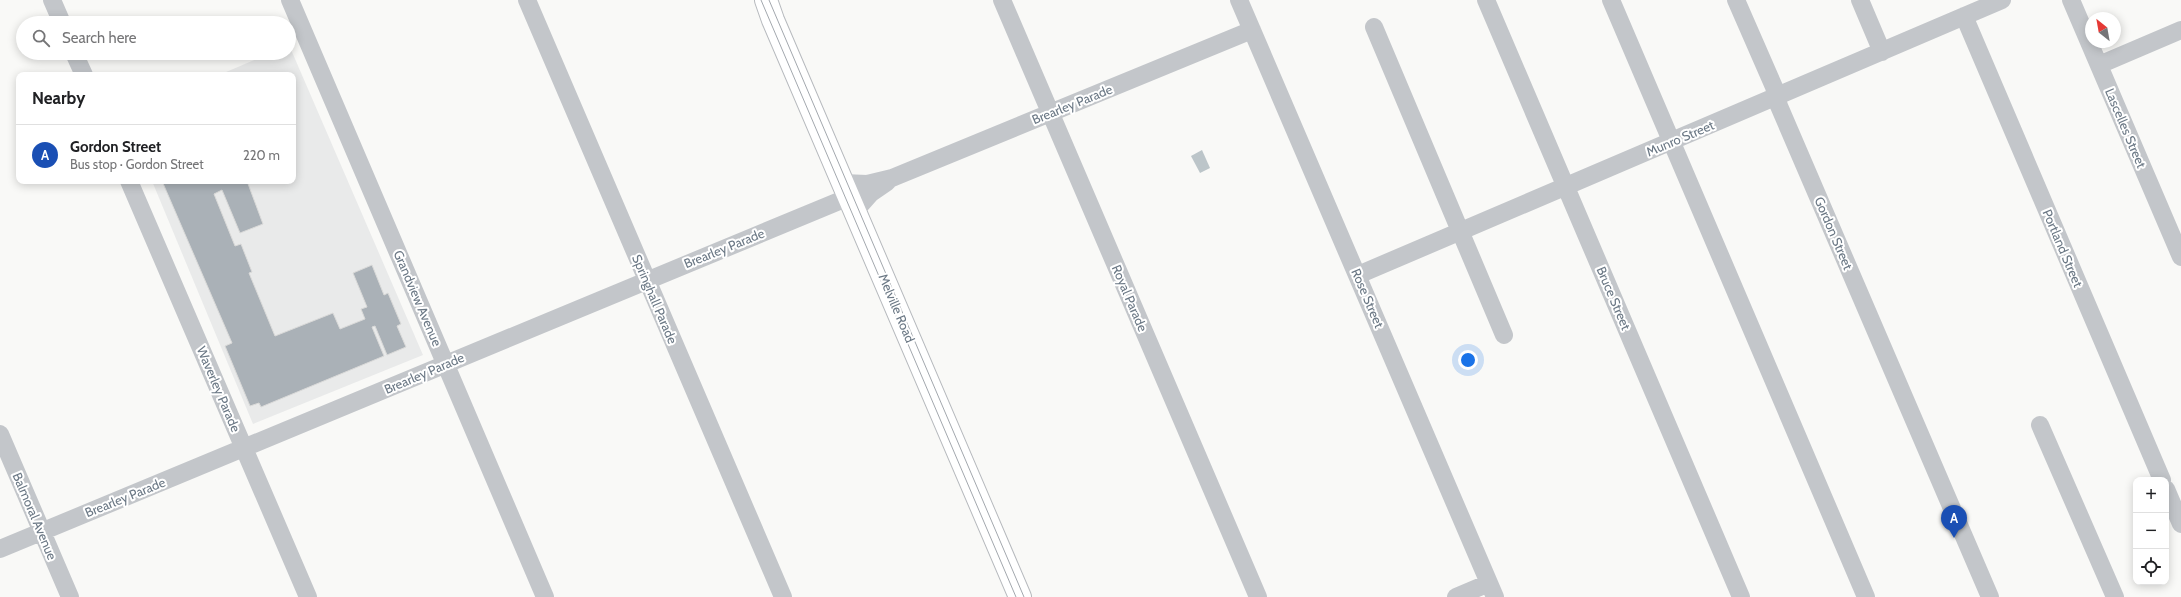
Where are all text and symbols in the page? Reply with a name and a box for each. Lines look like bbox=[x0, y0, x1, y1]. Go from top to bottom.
north arrow bbox=[2085, 12, 2121, 48]
search box bbox=[16, 16, 296, 60]
icon: search bbox=[30, 27, 52, 49]
text: Search here bbox=[62, 29, 137, 47]
street label: Brearley Parade bbox=[1029, 80, 1115, 127]
street label: Lascelles Street bbox=[2102, 86, 2150, 171]
text: Nearby bbox=[32, 88, 85, 108]
street label: Munro Street bbox=[1644, 116, 1717, 159]
text: Gordon Street bbox=[70, 138, 161, 156]
text: A bbox=[41, 147, 49, 163]
text: 220 m bbox=[243, 147, 280, 163]
text: Bus stop · Gordon Street bbox=[70, 156, 204, 172]
street label: Gordon Street bbox=[1811, 194, 1857, 272]
street label: Portland Street bbox=[2039, 207, 2087, 290]
street label: Brearley Parade bbox=[681, 224, 767, 271]
street label: Grandview Avenue bbox=[391, 248, 446, 349]
street label: Springhall Parade bbox=[629, 252, 681, 346]
street label: Royal Parade bbox=[1109, 262, 1151, 334]
street label: Bruce Street bbox=[1593, 264, 1635, 333]
street label: Rose Street bbox=[1348, 266, 1388, 331]
street label: Melville Road bbox=[875, 271, 919, 345]
street label: Waverley Parade bbox=[194, 344, 244, 435]
street label: Brearley Parade bbox=[382, 349, 467, 397]
your location bbox=[1458, 350, 1478, 370]
street label: Balmoral Avenue bbox=[9, 470, 61, 562]
street label: Brearley Parade bbox=[82, 473, 168, 520]
map controls bbox=[2133, 477, 2169, 585]
button: + bbox=[2133, 477, 2169, 513]
pin: A bbox=[1941, 505, 1967, 538]
button: − bbox=[2133, 513, 2169, 549]
button: locate bbox=[2133, 549, 2169, 585]

